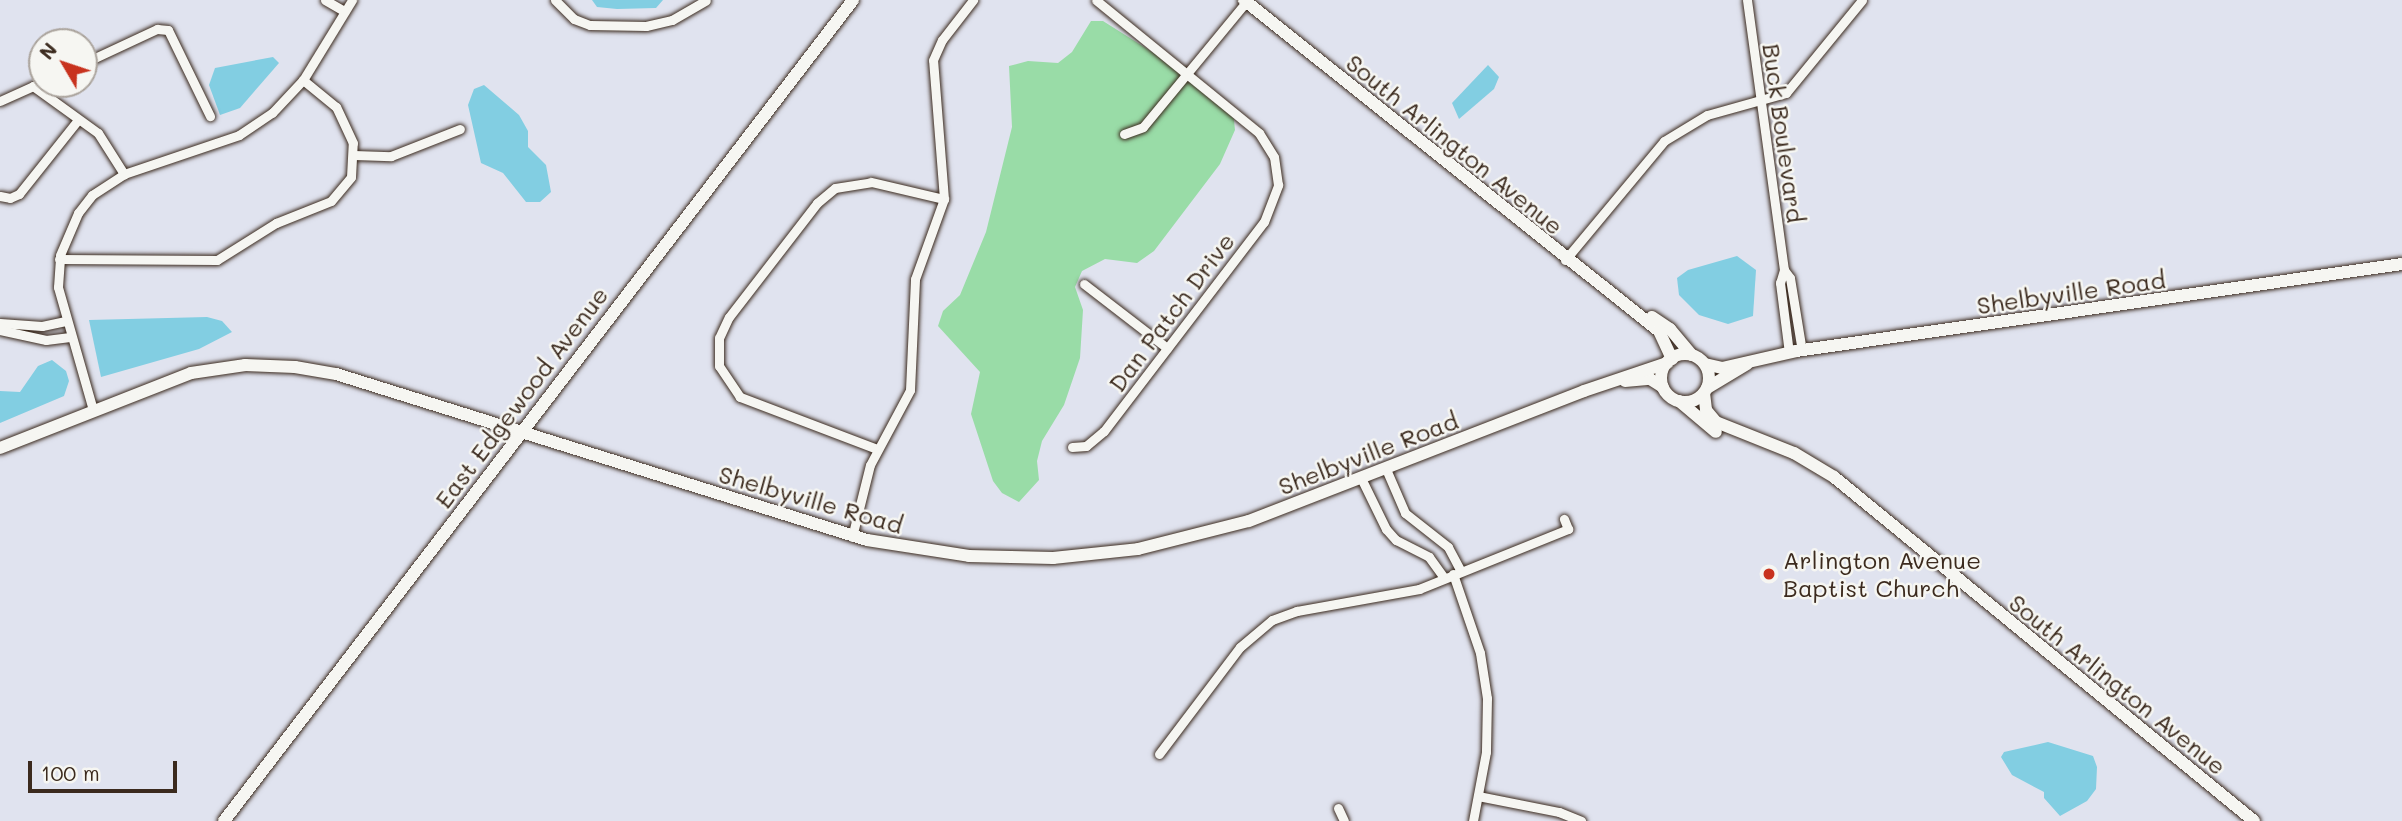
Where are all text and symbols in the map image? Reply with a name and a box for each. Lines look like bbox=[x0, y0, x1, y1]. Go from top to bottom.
north arrow bbox=[28, 28, 98, 98]
text: N bbox=[34, 37, 62, 64]
street label: Buck Boulevard bbox=[1757, 42, 1811, 224]
street label: South Arlington Avenue bbox=[1341, 48, 1569, 240]
street label: Dan Patch Drive bbox=[1102, 227, 1240, 397]
street label: Shelbyville Road bbox=[1975, 265, 2167, 319]
street label: East Edgewood Avenue bbox=[428, 281, 614, 513]
street label: Shelbyville Road bbox=[1274, 405, 1462, 501]
street label: Shelbyville Road bbox=[716, 459, 906, 539]
place label: Arlington Avenue Baptist Church bbox=[1783, 546, 1981, 602]
marker: Arlington Avenue Baptist Church bbox=[1761, 566, 1777, 582]
street label: South Arlington Avenue bbox=[2004, 588, 2232, 780]
scale bar bbox=[32, 748, 180, 792]
text: 100 m bbox=[41, 759, 100, 786]

